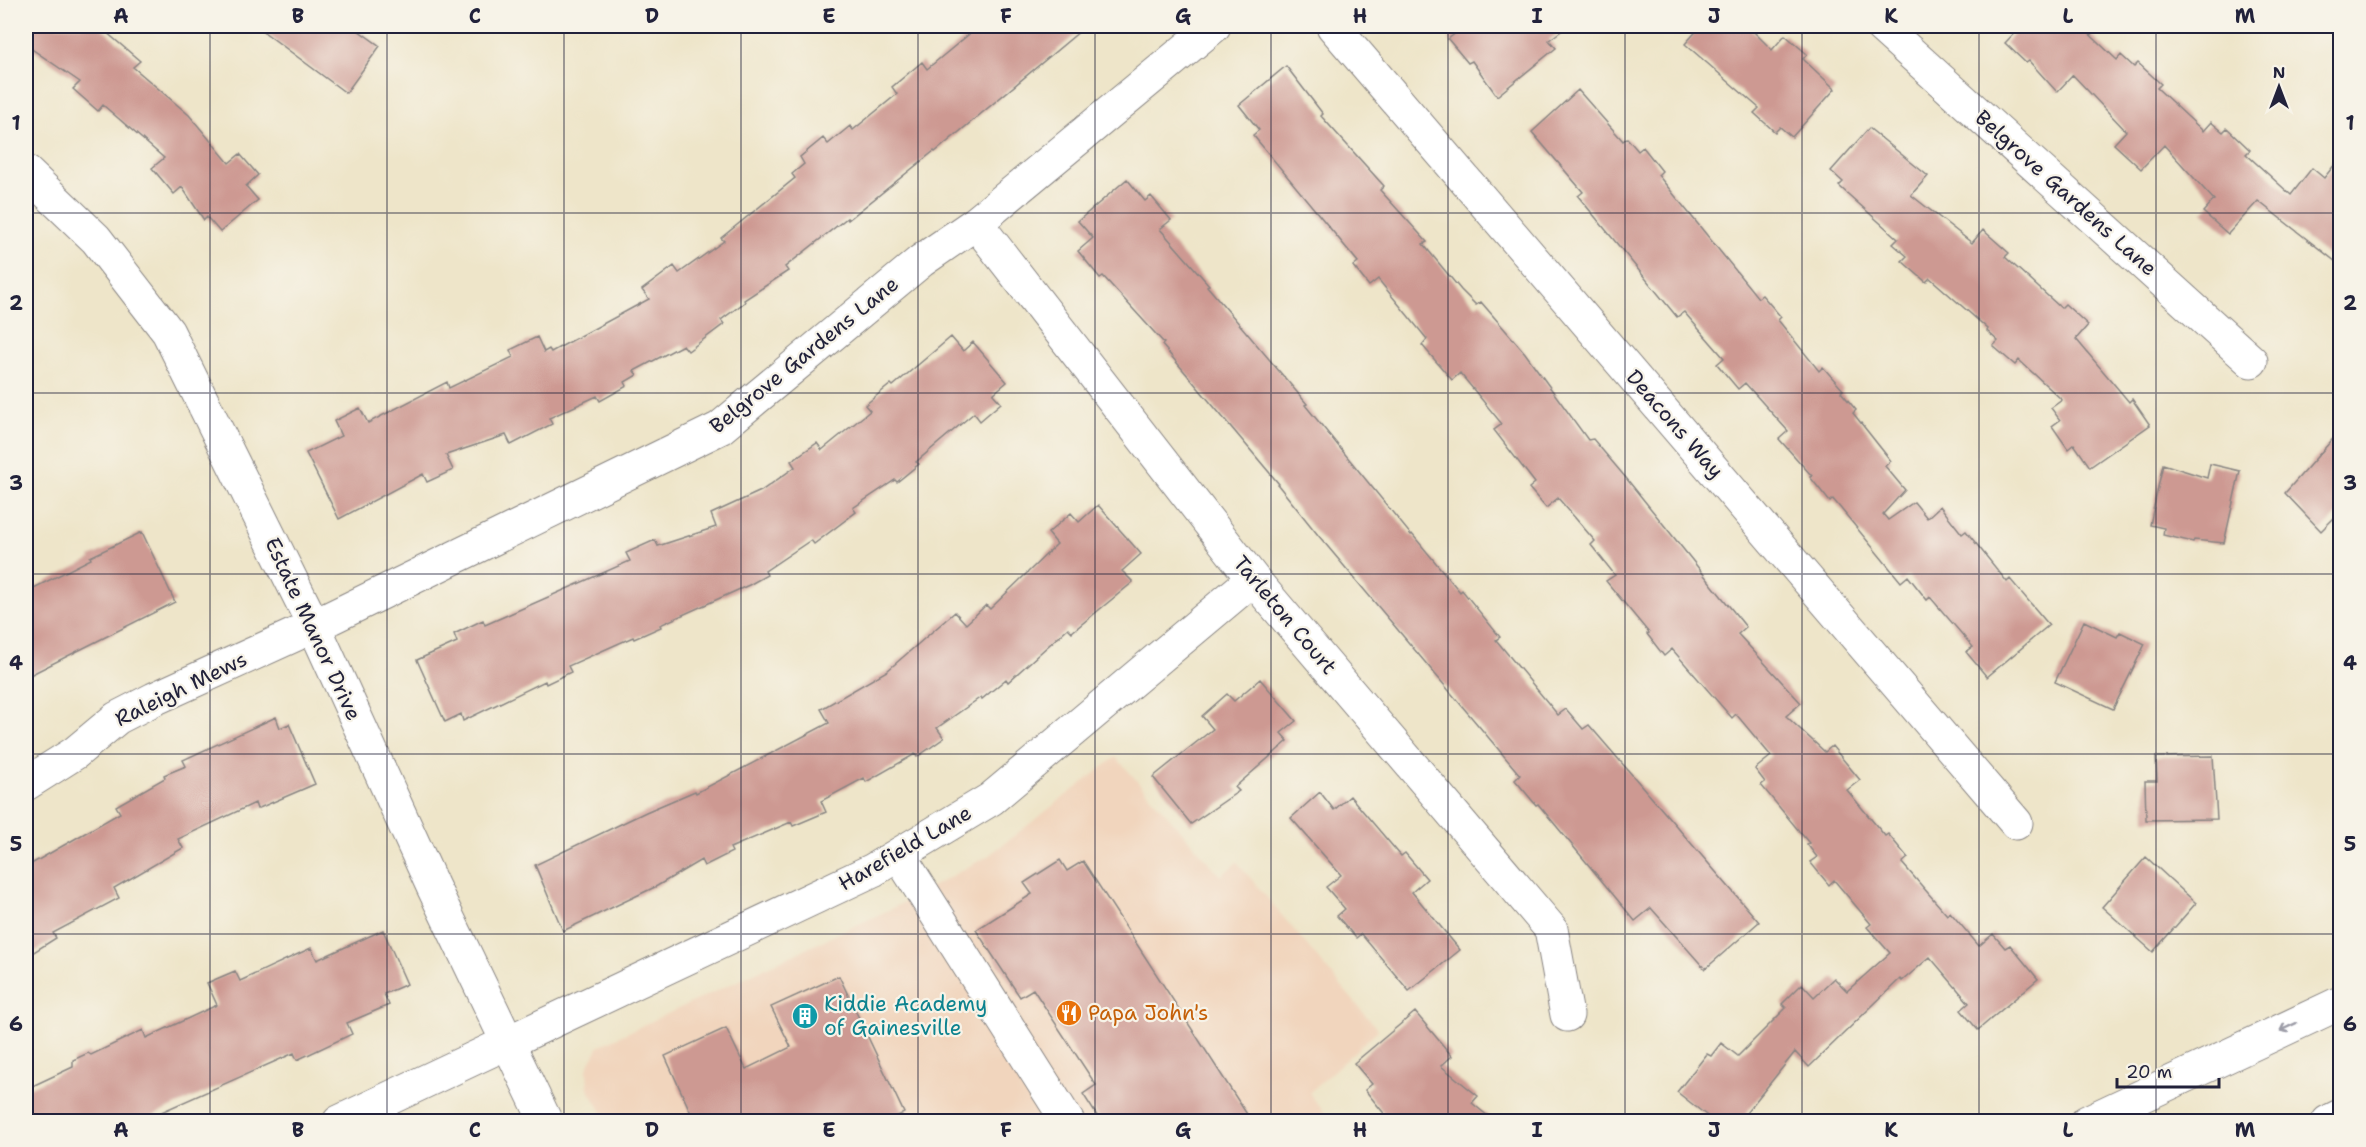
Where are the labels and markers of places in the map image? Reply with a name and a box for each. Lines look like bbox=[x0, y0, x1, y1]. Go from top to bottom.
place label: Kiddie Academy of Gainesville bbox=[824, 990, 987, 1042]
restaurant icon: Papa John's bbox=[1054, 998, 1084, 1028]
place label: Papa John's bbox=[1088, 999, 1208, 1027]
building icon: Kiddie Academy of Gainesville bbox=[790, 1001, 820, 1031]

